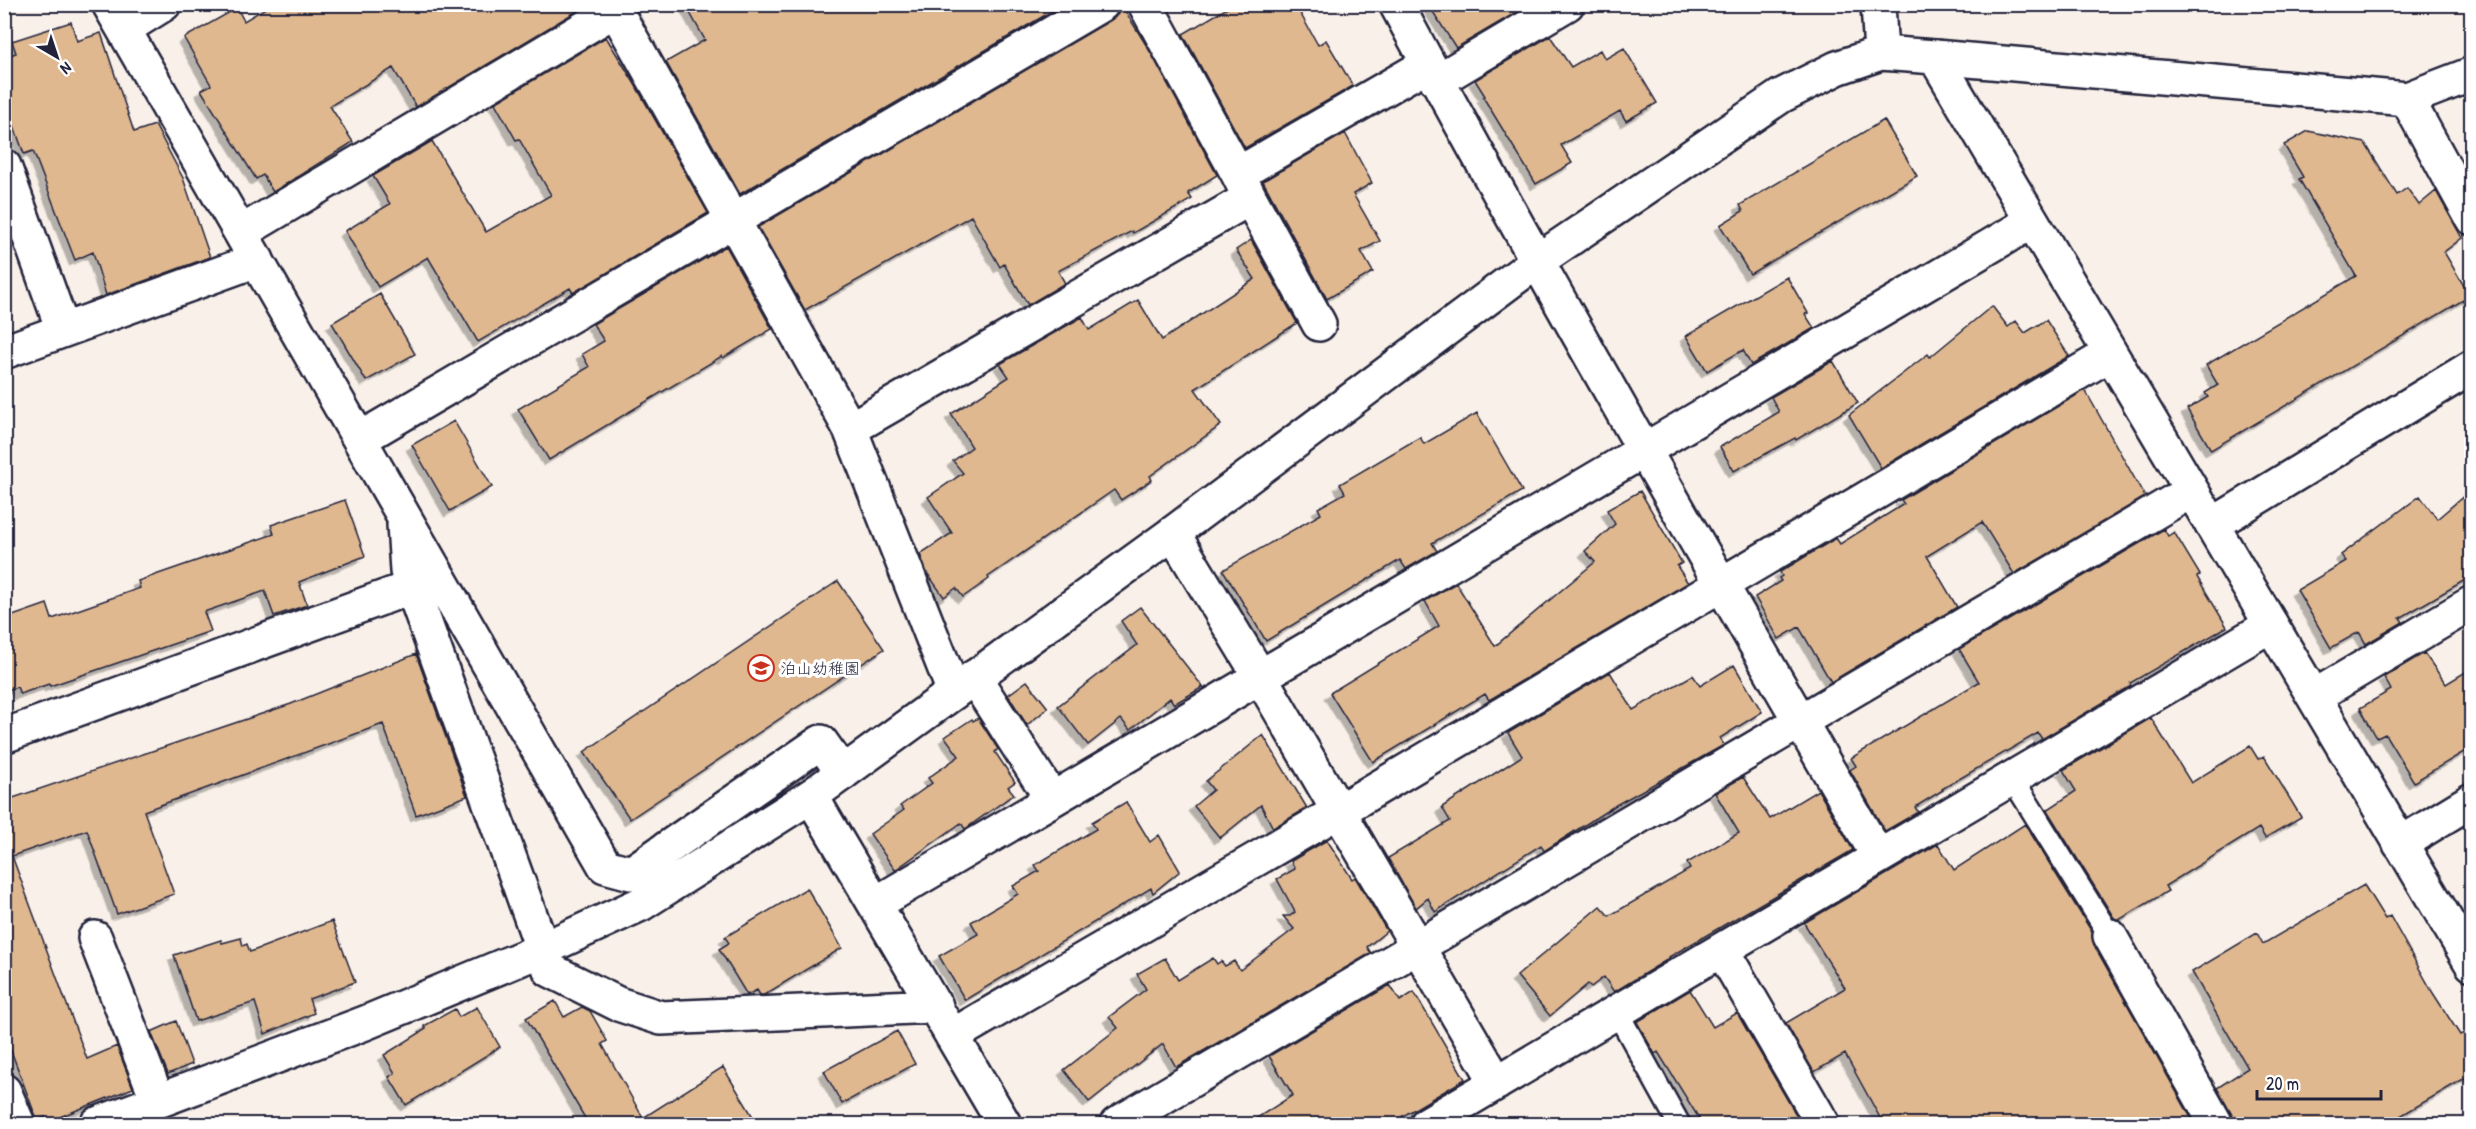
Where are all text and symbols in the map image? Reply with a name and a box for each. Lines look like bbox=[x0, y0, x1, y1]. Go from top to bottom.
north arrow bbox=[27, 27, 87, 87]
text: N bbox=[56, 57, 77, 80]
school or university icon: 泊山幼稚園 bbox=[746, 653, 776, 683]
place label: 泊山幼稚園 bbox=[780, 657, 860, 679]
scale bar bbox=[2257, 1063, 2382, 1101]
text: 20 m bbox=[2266, 1071, 2299, 1096]

